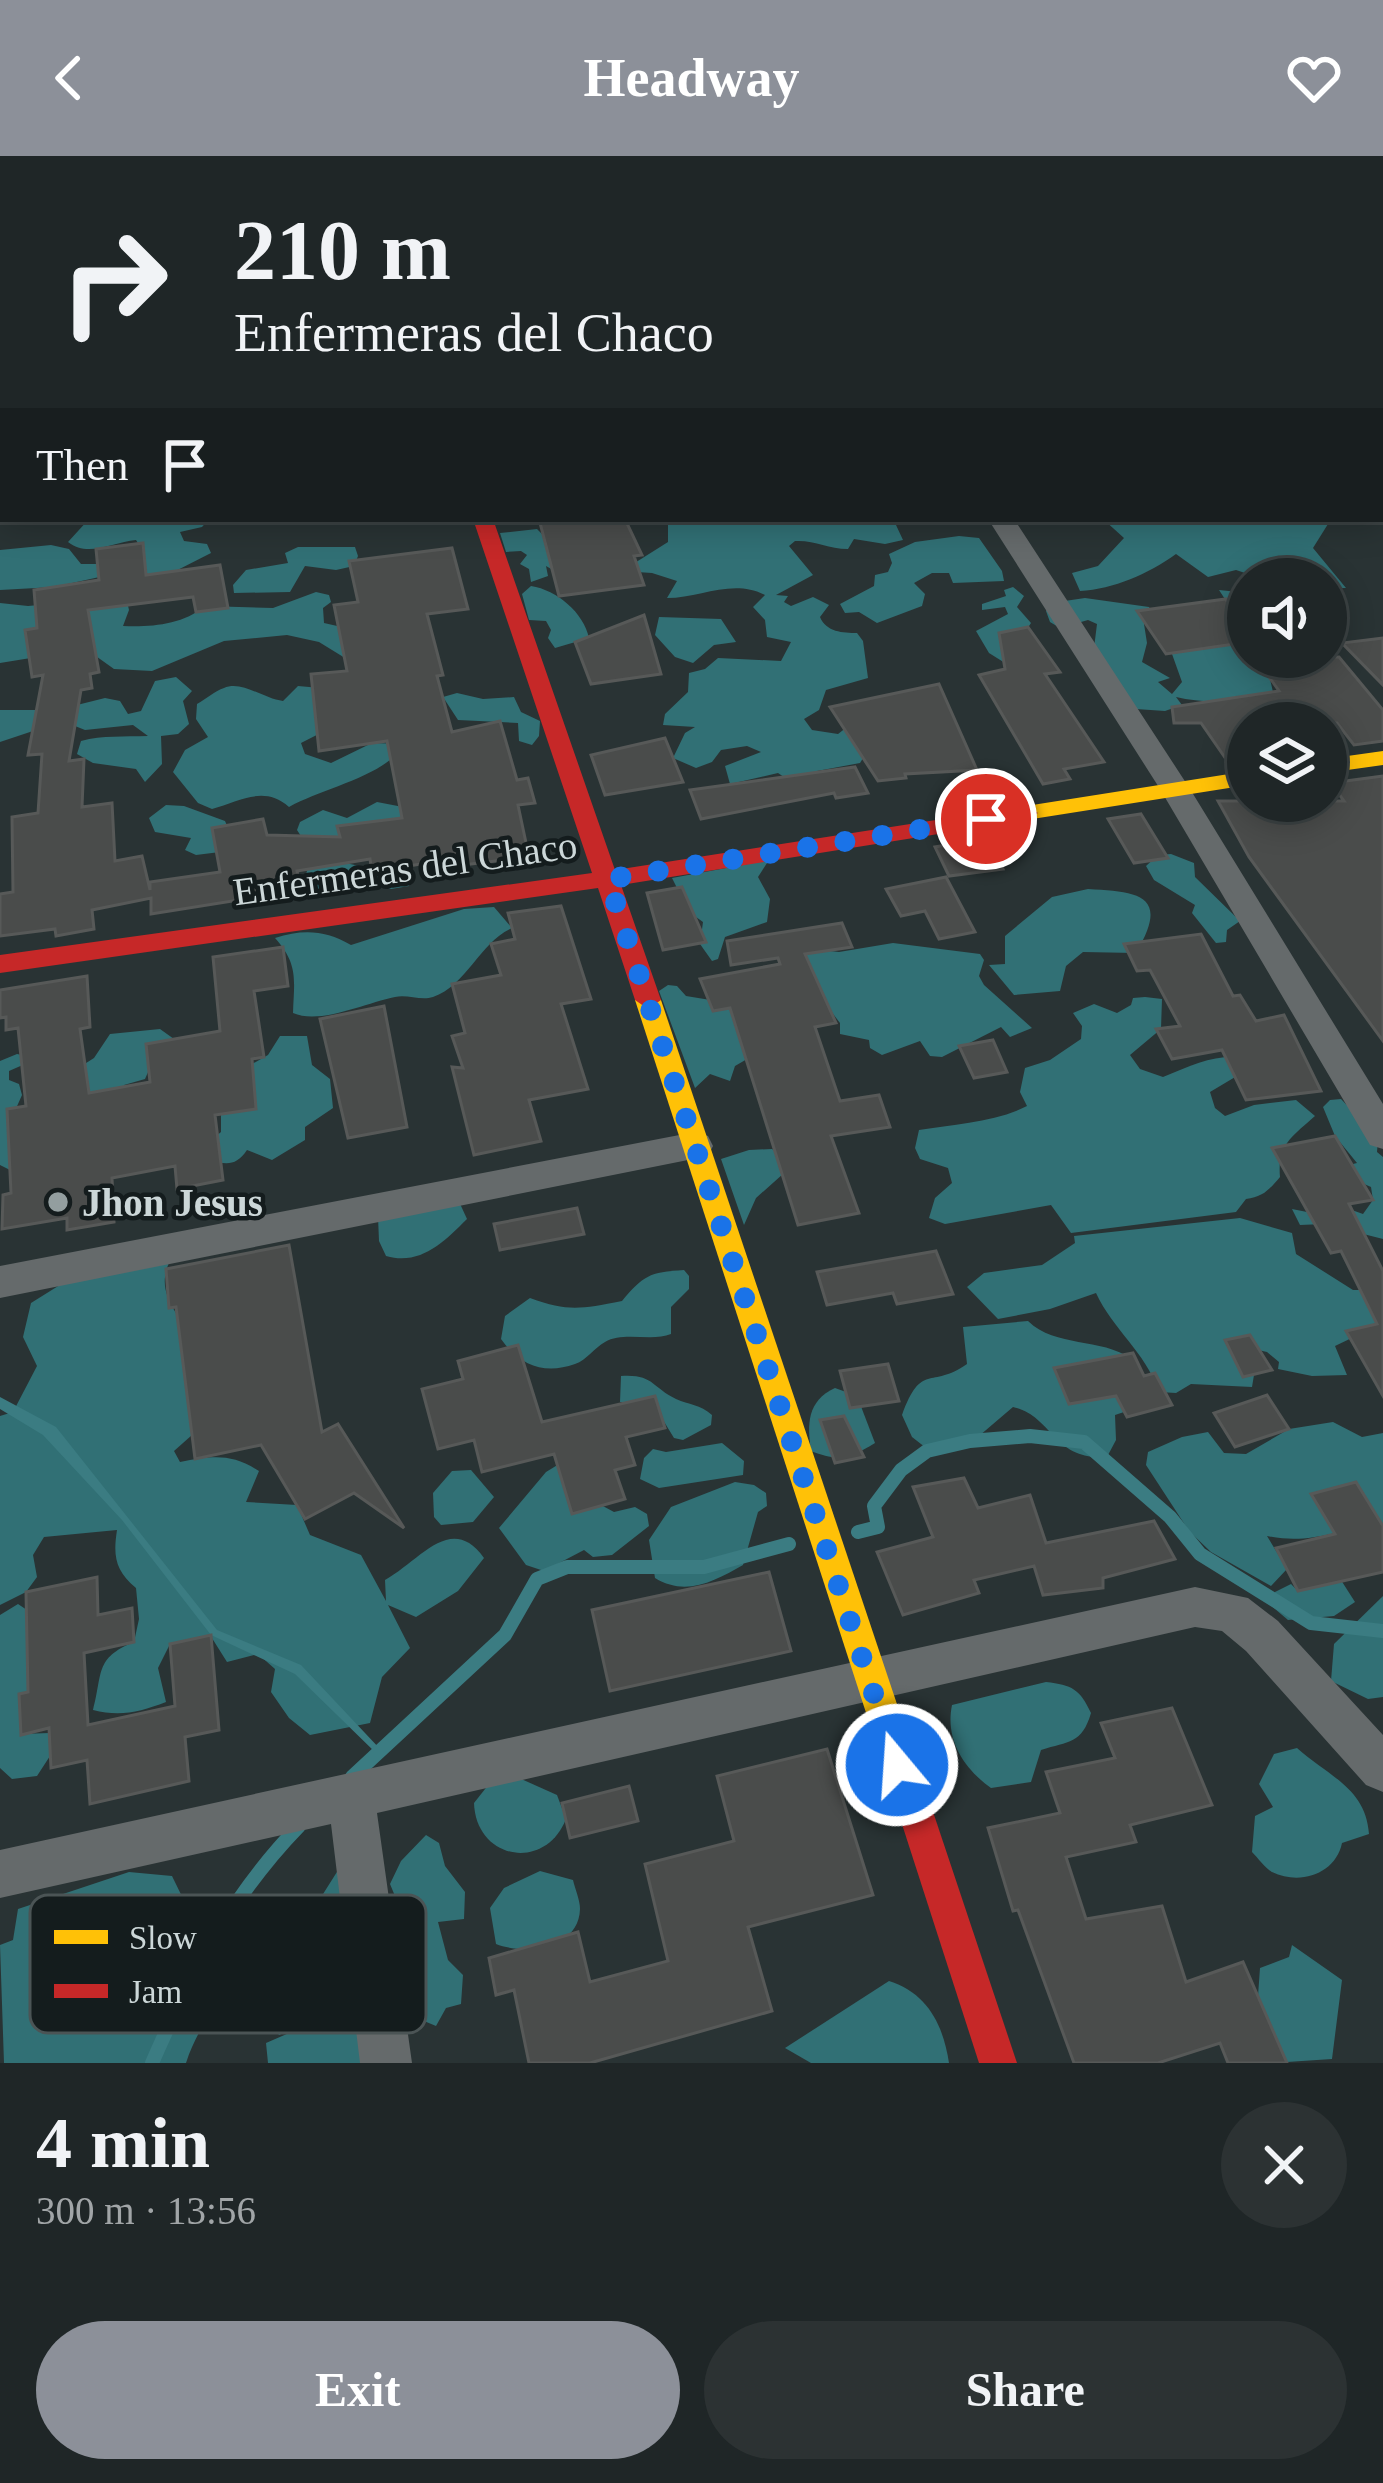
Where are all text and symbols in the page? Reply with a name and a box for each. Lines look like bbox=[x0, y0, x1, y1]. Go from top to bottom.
icon: back bbox=[36, 45, 102, 111]
icon: heart bbox=[1281, 45, 1347, 111]
text: Headway bbox=[584, 48, 800, 108]
icon: right bbox=[36, 204, 192, 360]
text: 210 m bbox=[234, 204, 451, 297]
text: Enfermeras del Chaco bbox=[234, 303, 714, 363]
icon: arrive bbox=[152, 432, 218, 498]
text: Then bbox=[36, 440, 128, 490]
map controls bbox=[1227, 558, 1347, 822]
button: sound bbox=[1227, 558, 1347, 678]
button: layers bbox=[1227, 702, 1347, 822]
pin bbox=[935, 768, 1037, 870]
icon: arrive bbox=[953, 786, 1019, 852]
street label: Enfermeras del Chaco bbox=[230, 823, 580, 913]
place label: Jhon Jesus bbox=[82, 1181, 263, 1224]
marker: Jhon Jesus bbox=[45, 1189, 71, 1215]
position arrow bbox=[834, 1702, 960, 1828]
legend bbox=[30, 1895, 426, 2033]
text: Slow bbox=[129, 1920, 197, 1956]
text: Jam bbox=[129, 1974, 182, 2010]
button: close bbox=[1221, 2102, 1347, 2228]
text: 4 min bbox=[36, 2103, 210, 2183]
text: 300 m · 13:56 bbox=[36, 2189, 256, 2232]
button: Exit bbox=[36, 2321, 680, 2459]
button: Share bbox=[704, 2321, 1347, 2459]

